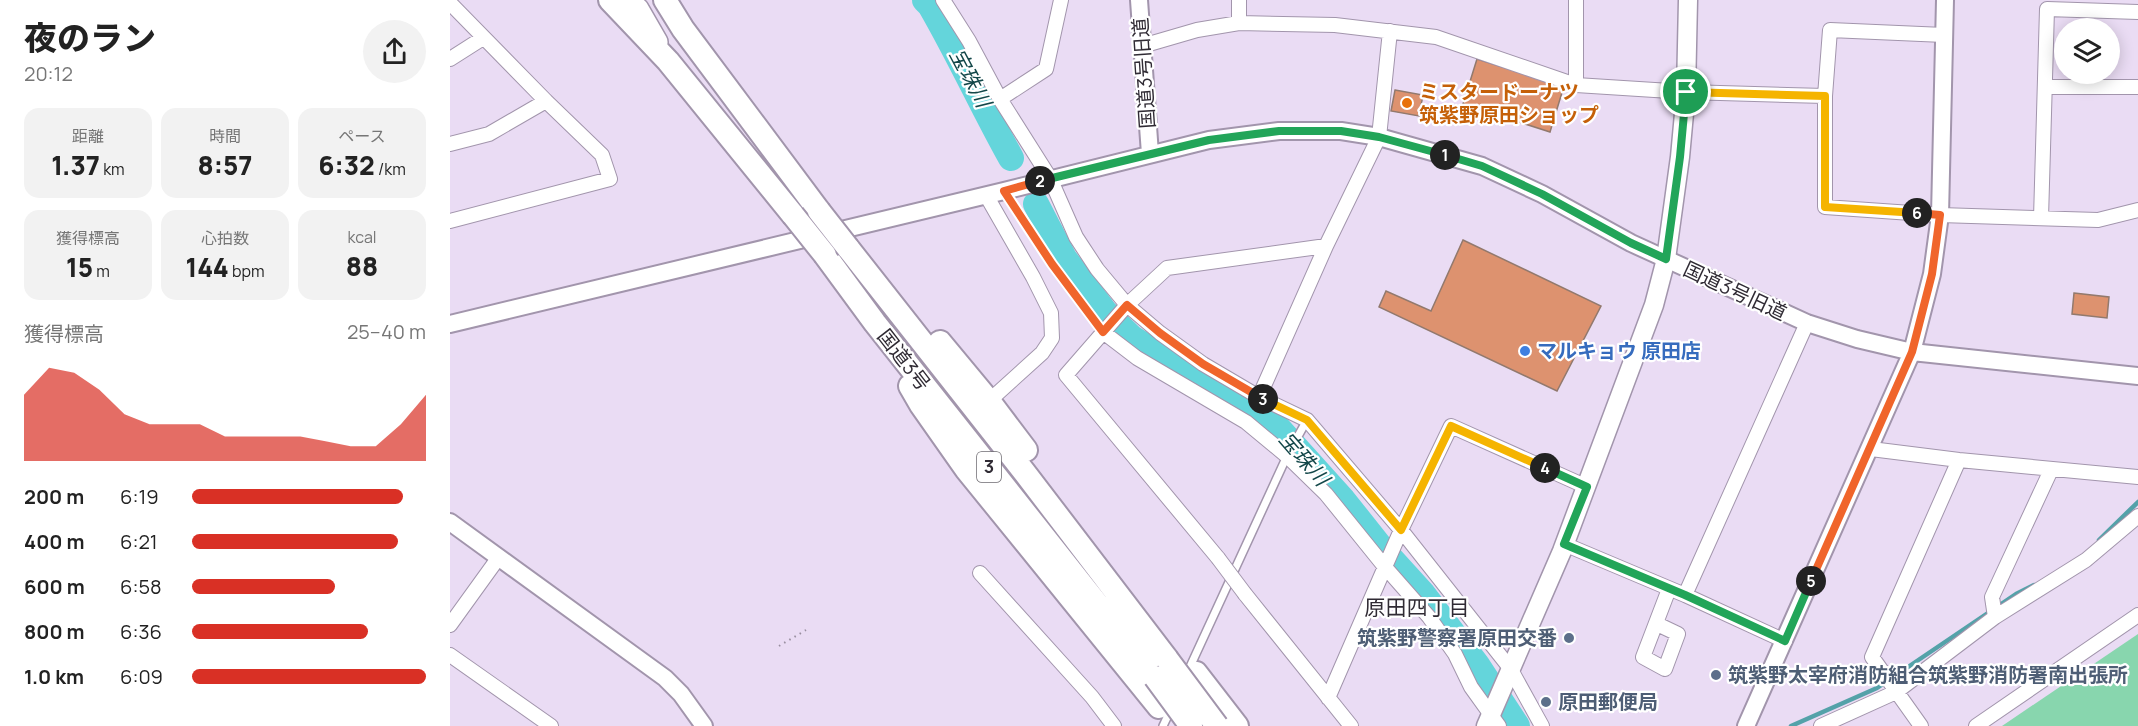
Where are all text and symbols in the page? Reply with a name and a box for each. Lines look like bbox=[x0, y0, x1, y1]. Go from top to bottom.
text: 夜のラン bbox=[24, 15, 156, 60]
street label: 国道3号旧道 bbox=[1126, 17, 1161, 129]
map controls bbox=[2054, 18, 2120, 84]
button: layers bbox=[2054, 18, 2120, 84]
button: share bbox=[363, 20, 426, 83]
water label: 宝珠川 bbox=[944, 43, 999, 114]
text: 20:12 bbox=[24, 60, 73, 87]
pin bbox=[1660, 66, 1711, 117]
icon: arrive bbox=[1669, 75, 1702, 108]
place label: ミスタードーナツ 筑紫野原田ショップ bbox=[1419, 78, 1599, 128]
marker: ミスタードーナツ 筑紫野原田ショップ bbox=[1400, 96, 1414, 110]
text: 距離 bbox=[72, 125, 104, 147]
text: 時間 bbox=[209, 125, 241, 147]
text: ペース bbox=[338, 125, 386, 147]
pin: 1 bbox=[1430, 140, 1460, 170]
text: 1 bbox=[1441, 144, 1449, 166]
text: 1.37 bbox=[51, 147, 100, 183]
text: 8:57 bbox=[198, 147, 252, 183]
text: 6:32 bbox=[318, 147, 375, 183]
text: km bbox=[100, 158, 125, 180]
text: /km bbox=[375, 158, 406, 180]
pin: 2 bbox=[1025, 166, 1055, 196]
text: 2 bbox=[1035, 170, 1045, 192]
pin: 6 bbox=[1902, 198, 1932, 228]
text: 6 bbox=[1912, 202, 1922, 224]
text: kcal bbox=[347, 226, 377, 248]
text: 獲得標高 bbox=[56, 227, 120, 249]
text: 心拍数 bbox=[201, 227, 249, 249]
text: 88 bbox=[346, 248, 378, 284]
text: 15 bbox=[66, 249, 93, 285]
text: 144 bbox=[186, 249, 229, 285]
street label: 国道3号旧道 bbox=[1679, 255, 1791, 326]
text: m bbox=[93, 260, 110, 282]
text: bpm bbox=[229, 260, 264, 282]
text: 25–40 m bbox=[347, 318, 426, 345]
text: 獲得標高 bbox=[24, 320, 104, 347]
street label: 国道3号 bbox=[872, 323, 937, 396]
place label: マルキョウ 原田店 bbox=[1537, 337, 1701, 364]
marker: マルキョウ 原田店 bbox=[1518, 344, 1532, 358]
pin: 3 bbox=[1248, 384, 1278, 414]
text: 3 bbox=[1258, 388, 1268, 410]
water label: 宝珠川 bbox=[1274, 425, 1337, 493]
road number: 3 bbox=[977, 452, 1001, 482]
pin: 4 bbox=[1530, 453, 1560, 483]
text: 4 bbox=[1540, 457, 1550, 479]
text: 200 m bbox=[24, 483, 84, 510]
text: 6:19 bbox=[120, 483, 159, 510]
text: 400 m bbox=[24, 528, 84, 555]
text: 6:21 bbox=[120, 528, 158, 555]
pin: 5 bbox=[1796, 566, 1826, 596]
text: 5 bbox=[1806, 570, 1816, 592]
text: 600 m bbox=[24, 573, 85, 600]
text: 6:58 bbox=[120, 573, 162, 600]
district label: 原田四丁目 bbox=[1365, 593, 1470, 621]
text: 800 m bbox=[24, 618, 85, 645]
text: 6:36 bbox=[120, 618, 162, 645]
place label: 筑紫野警察署原田交番 bbox=[1357, 624, 1557, 651]
marker: 筑紫野警察署原田交番 bbox=[1562, 631, 1576, 645]
place label: 筑紫野太宰府消防組合筑紫野消防署南出張所 bbox=[1728, 661, 2128, 688]
text: 1.0 km bbox=[24, 663, 84, 690]
text: 6:09 bbox=[120, 663, 163, 690]
marker: 筑紫野太宰府消防組合筑紫野消防署南出張所 bbox=[1709, 668, 1723, 682]
place label: 原田郵便局 bbox=[1558, 688, 1658, 715]
marker: 原田郵便局 bbox=[1539, 695, 1553, 709]

